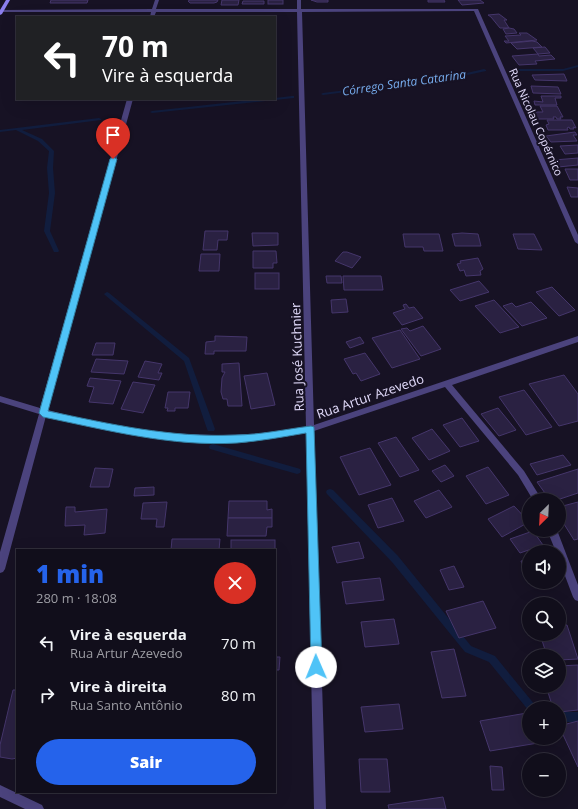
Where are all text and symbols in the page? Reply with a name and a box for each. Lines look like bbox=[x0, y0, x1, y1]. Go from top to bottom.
text: 70 m bbox=[102, 27, 169, 65]
icon: left bbox=[36, 32, 88, 84]
text: Vire à esquerda bbox=[102, 63, 233, 87]
water label: Córrego Santa Catarina bbox=[341, 65, 467, 100]
street label: Rua Nicolau Copérnico bbox=[506, 66, 567, 178]
pin bbox=[96, 118, 130, 159]
icon: arrive bbox=[102, 124, 124, 146]
street label: Rua José Kuchnier bbox=[286, 302, 308, 412]
street label: Rua Artur Azevedo bbox=[314, 369, 426, 423]
north arrow bbox=[522, 493, 566, 537]
map controls bbox=[522, 493, 566, 797]
button: sound bbox=[522, 545, 566, 589]
text: 1 min bbox=[36, 557, 104, 590]
button: close bbox=[214, 562, 256, 604]
text: 280 m · 18:08 bbox=[36, 589, 117, 607]
button: search bbox=[522, 597, 566, 641]
text: Vire à esquerda bbox=[70, 624, 187, 644]
icon: left bbox=[36, 632, 58, 654]
text: 70 m bbox=[221, 633, 256, 653]
text: Rua Artur Azevedo bbox=[70, 644, 183, 662]
position arrow bbox=[295, 646, 337, 688]
button: layers bbox=[522, 649, 566, 693]
text: Vire à direita bbox=[70, 676, 167, 696]
icon: right bbox=[36, 684, 58, 706]
text: 80 m bbox=[221, 685, 256, 705]
text: Rua Santo Antônio bbox=[70, 696, 182, 714]
button: + bbox=[522, 701, 566, 745]
button: Sair bbox=[36, 739, 256, 785]
button: − bbox=[522, 753, 566, 797]

